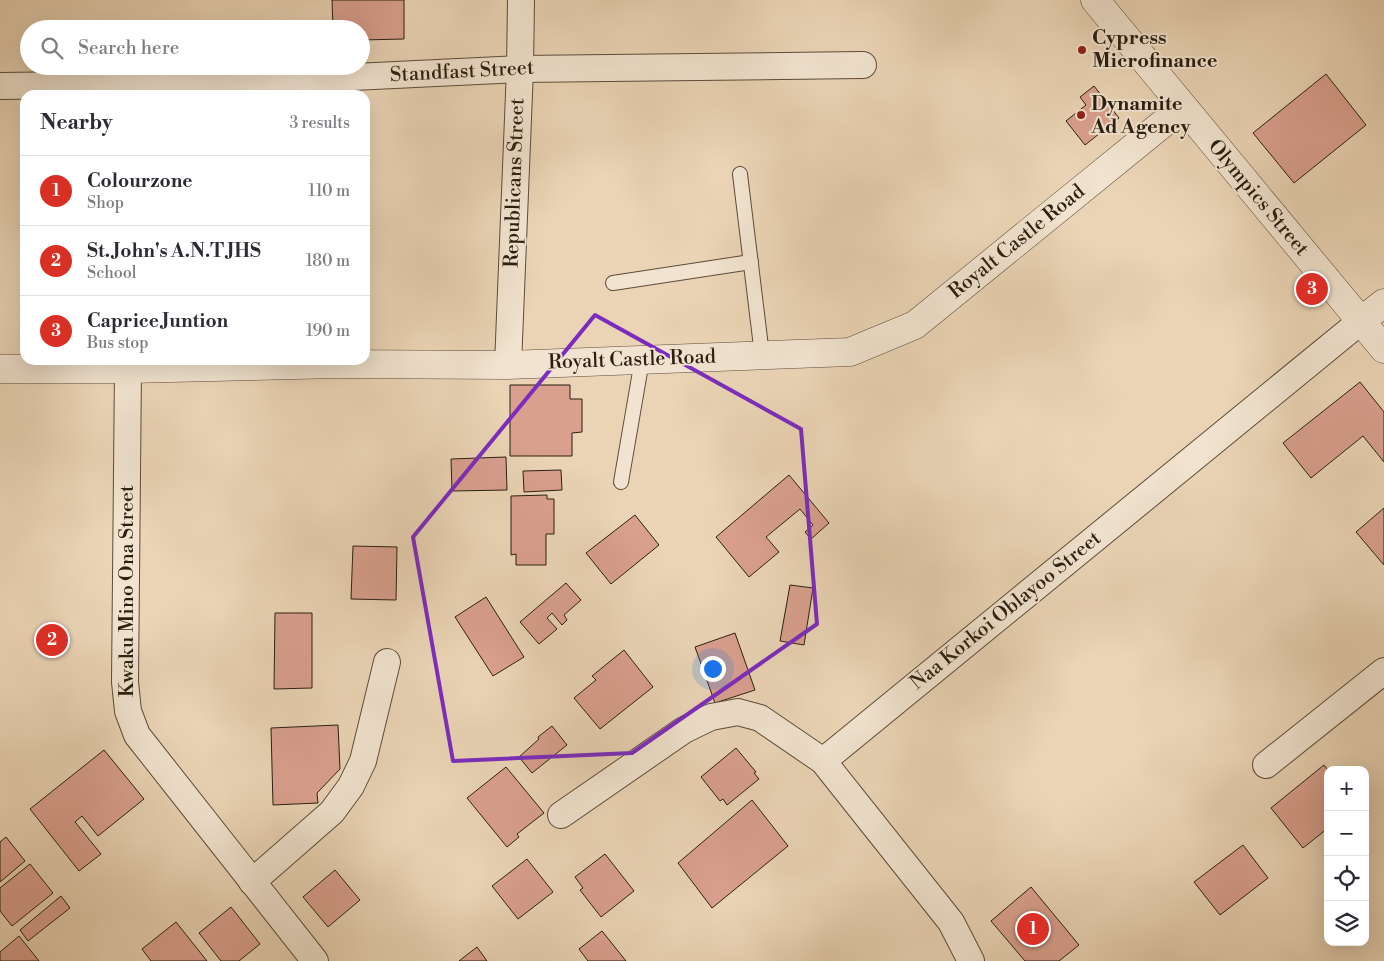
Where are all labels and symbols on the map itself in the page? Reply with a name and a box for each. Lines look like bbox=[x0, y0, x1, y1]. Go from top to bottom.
place label: Cypress Microfinance bbox=[1092, 26, 1218, 74]
marker: Cypress Microfinance bbox=[1076, 44, 1088, 56]
street label: Standfast Street bbox=[389, 56, 535, 88]
place label: Dynamite Ad Agency bbox=[1090, 92, 1191, 140]
street label: Republicans Street bbox=[500, 98, 530, 268]
marker: Dynamite Ad Agency bbox=[1075, 109, 1087, 121]
street label: Olympics Street bbox=[1202, 135, 1314, 261]
street label: Royalt Castle Road bbox=[944, 179, 1091, 305]
pin: 3 bbox=[1296, 270, 1328, 308]
street label: Royalt Castle Road bbox=[548, 345, 717, 375]
street label: Kwaku Mino Ona Street bbox=[115, 485, 140, 697]
street label: Naa Korkoi Oblayoo Street bbox=[906, 526, 1106, 696]
pin: 2 bbox=[36, 621, 68, 659]
your location bbox=[700, 656, 726, 682]
pin: 1 bbox=[1017, 910, 1049, 948]

